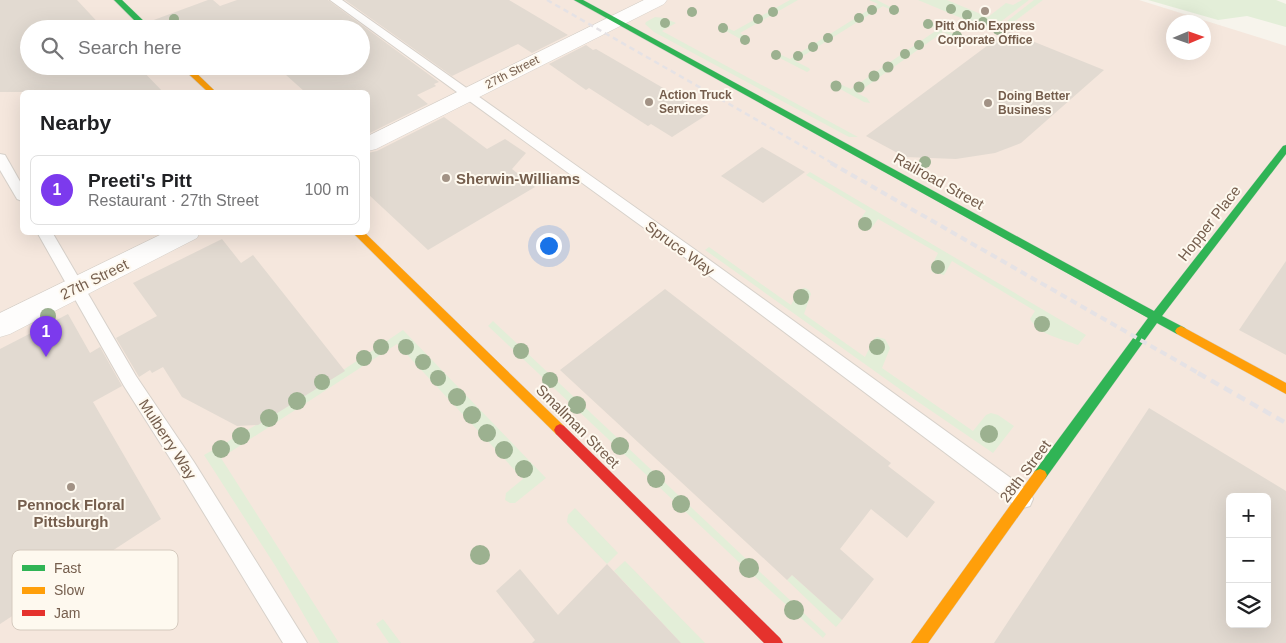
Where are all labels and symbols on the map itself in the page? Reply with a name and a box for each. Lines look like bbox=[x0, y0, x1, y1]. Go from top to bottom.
marker: Pitt Ohio Express Corporate Office bbox=[979, 5, 991, 17]
north arrow bbox=[1166, 15, 1211, 60]
place label: Pitt Ohio Express Corporate Office bbox=[935, 19, 1035, 47]
street label: 27th Street bbox=[483, 52, 542, 92]
place label: Action Truck Services bbox=[659, 88, 732, 116]
place label: Doing Better Business bbox=[998, 89, 1070, 117]
marker: Action Truck Services bbox=[643, 96, 655, 108]
marker: Doing Better Business bbox=[982, 97, 994, 109]
street label: Railroad Street bbox=[891, 149, 988, 213]
place label: Sherwin-Williams bbox=[456, 170, 580, 187]
marker: Sherwin-Williams bbox=[440, 172, 452, 184]
street label: Hopper Place bbox=[1174, 182, 1244, 264]
street label: Spruce Way bbox=[642, 217, 718, 279]
your location bbox=[536, 233, 562, 259]
street label: 27th Street bbox=[57, 255, 131, 303]
pin: 1 bbox=[30, 316, 62, 357]
street label: Smallman Street bbox=[533, 381, 624, 472]
street label: Mulberry Way bbox=[136, 396, 200, 483]
street label: 28th Street bbox=[996, 436, 1054, 505]
marker: Pennock Floral Pittsburgh bbox=[65, 481, 77, 493]
place label: Pennock Floral Pittsburgh bbox=[17, 496, 125, 530]
legend bbox=[12, 550, 178, 630]
text: Fast bbox=[54, 560, 81, 576]
text: Slow bbox=[54, 582, 85, 598]
text: Jam bbox=[54, 605, 80, 621]

